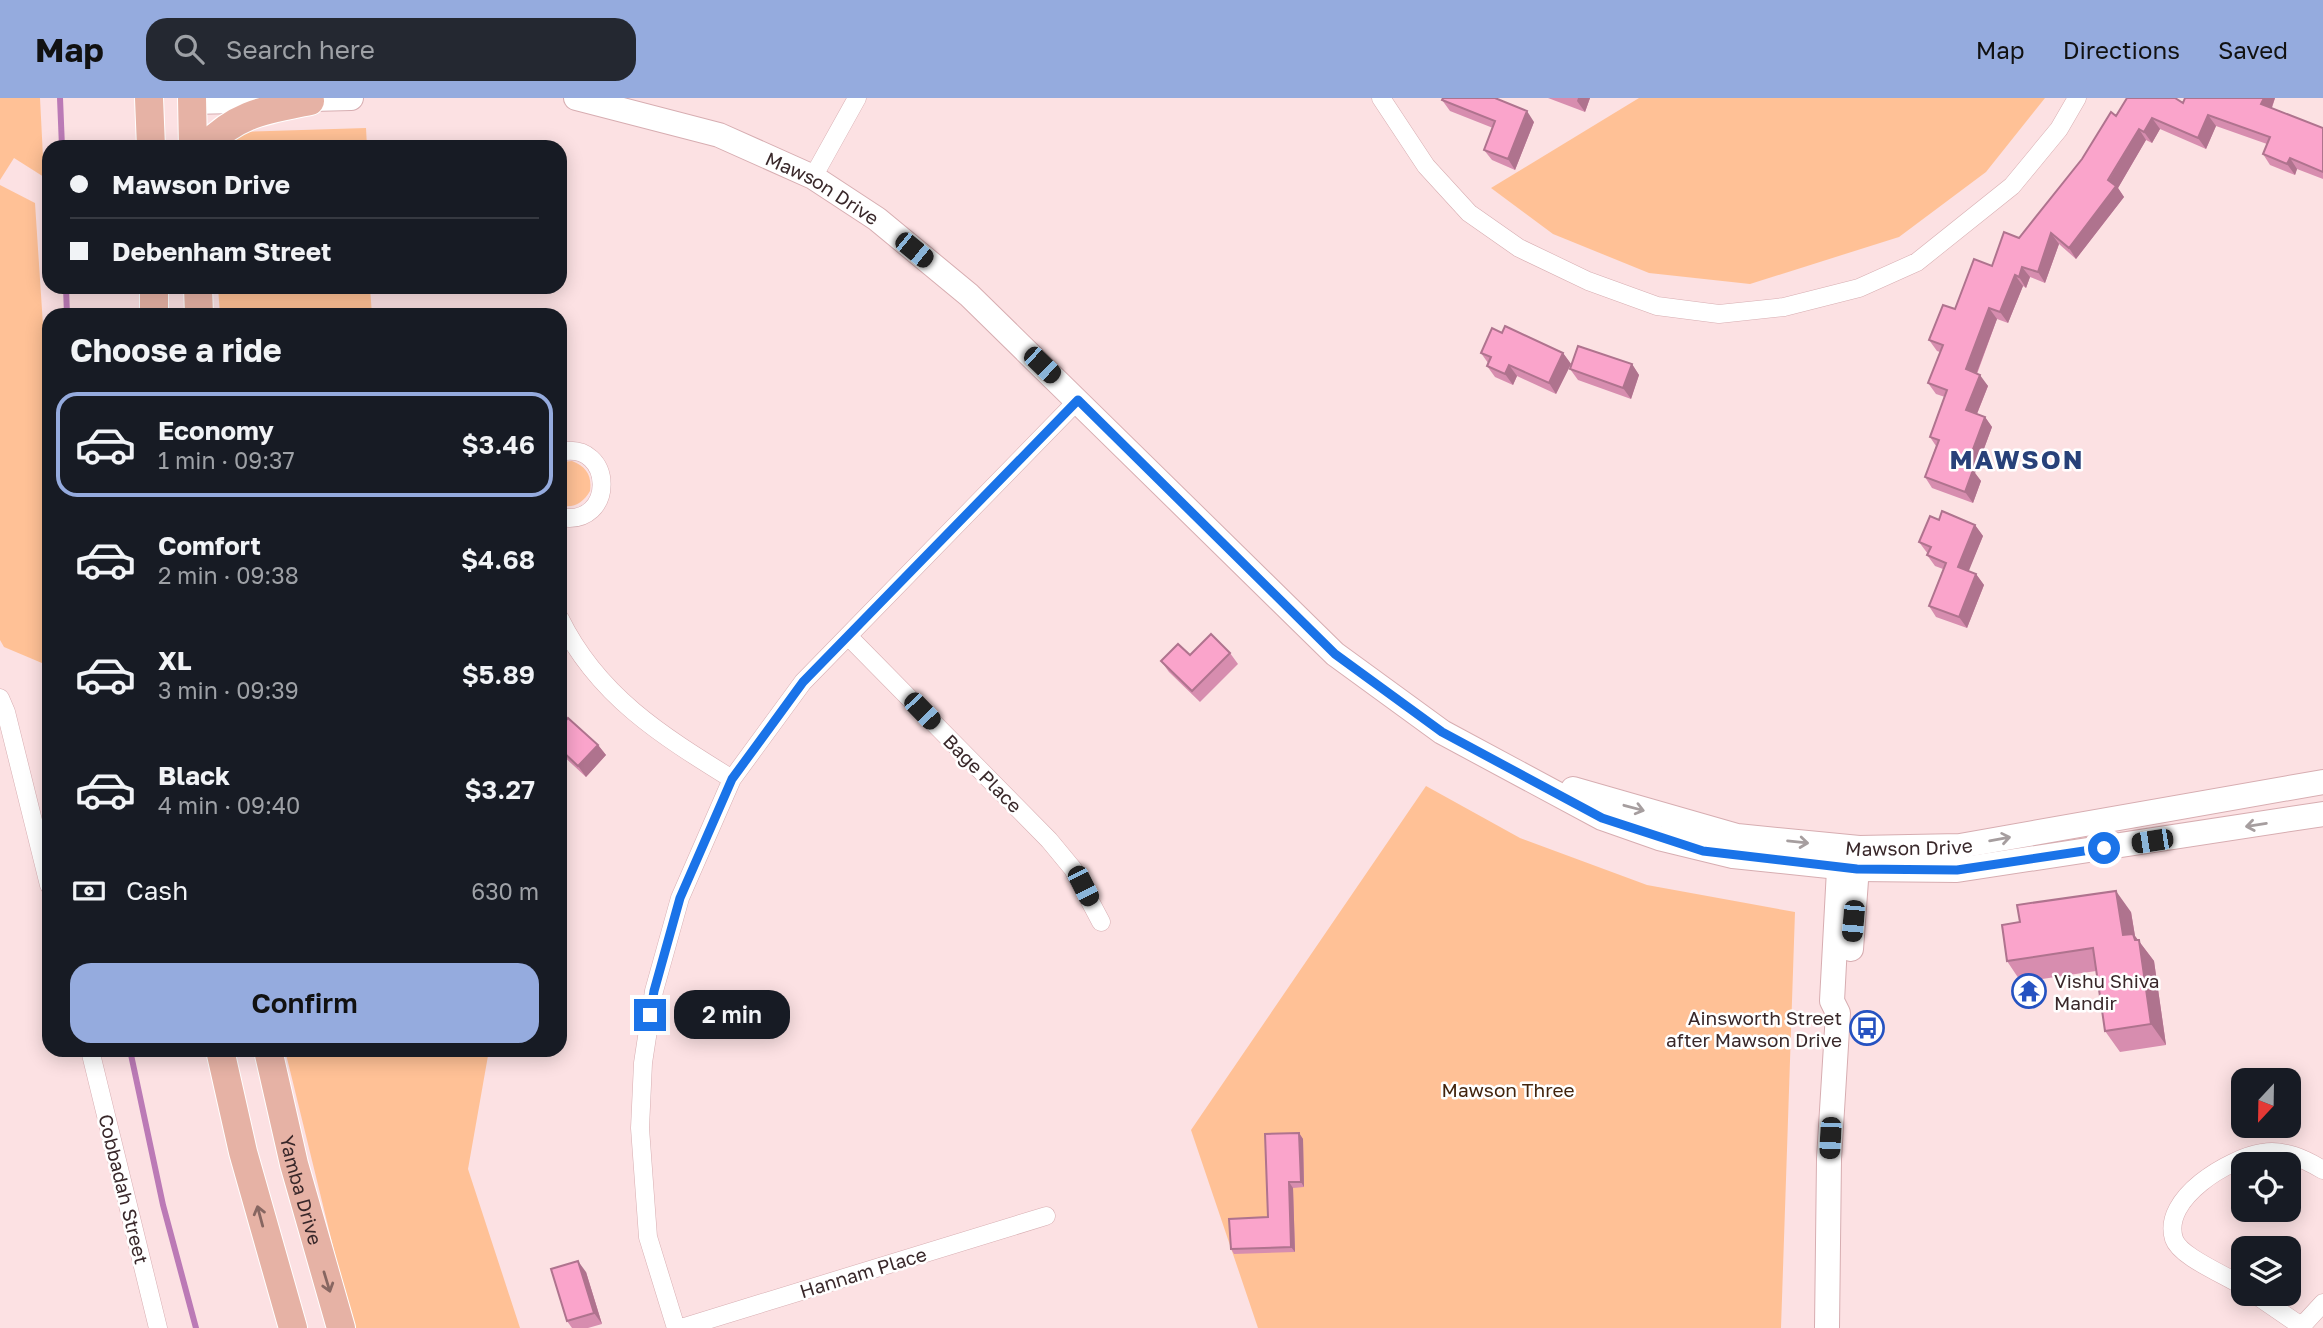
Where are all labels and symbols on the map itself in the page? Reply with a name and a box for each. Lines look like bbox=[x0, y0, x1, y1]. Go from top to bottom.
street label: Mawson Drive bbox=[762, 146, 884, 229]
car bbox=[892, 229, 937, 271]
car bbox=[1020, 343, 1065, 387]
district label: MAWSON bbox=[1950, 444, 2084, 475]
car bbox=[900, 689, 945, 733]
street label: Bage Place bbox=[939, 729, 1027, 817]
one-way arrow bbox=[1623, 803, 1645, 816]
one-way arrow bbox=[2245, 819, 2267, 832]
car bbox=[2130, 827, 2175, 855]
one-way arrow bbox=[1988, 832, 2011, 845]
route start bbox=[2088, 832, 2120, 864]
street label: Mawson Drive bbox=[1844, 833, 1974, 860]
one-way arrow bbox=[1786, 836, 1809, 849]
car bbox=[1065, 863, 1102, 909]
car bbox=[1841, 899, 1866, 943]
place label: Vishu Shiva Mandir bbox=[2054, 969, 2160, 1014]
temple icon: Vishu Shiva Mandir bbox=[2010, 972, 2048, 1010]
callout: 2 min bbox=[674, 990, 790, 1040]
route end bbox=[634, 999, 666, 1031]
place label: Ainsworth Street after Mawson Drive bbox=[1666, 1006, 1842, 1051]
bus stop icon: Ainsworth Street after Mawson Drive bbox=[1848, 1009, 1886, 1047]
north arrow bbox=[2231, 1068, 2301, 1138]
park label: Mawson Three bbox=[1442, 1078, 1574, 1101]
street label: Cobbadah Street bbox=[94, 1112, 154, 1266]
car bbox=[1819, 1116, 1842, 1160]
street label: Yamba Drive bbox=[276, 1133, 328, 1247]
one-way arrow bbox=[253, 1205, 266, 1227]
street label: Hannam Place bbox=[797, 1242, 929, 1302]
one-way arrow bbox=[322, 1271, 335, 1293]

